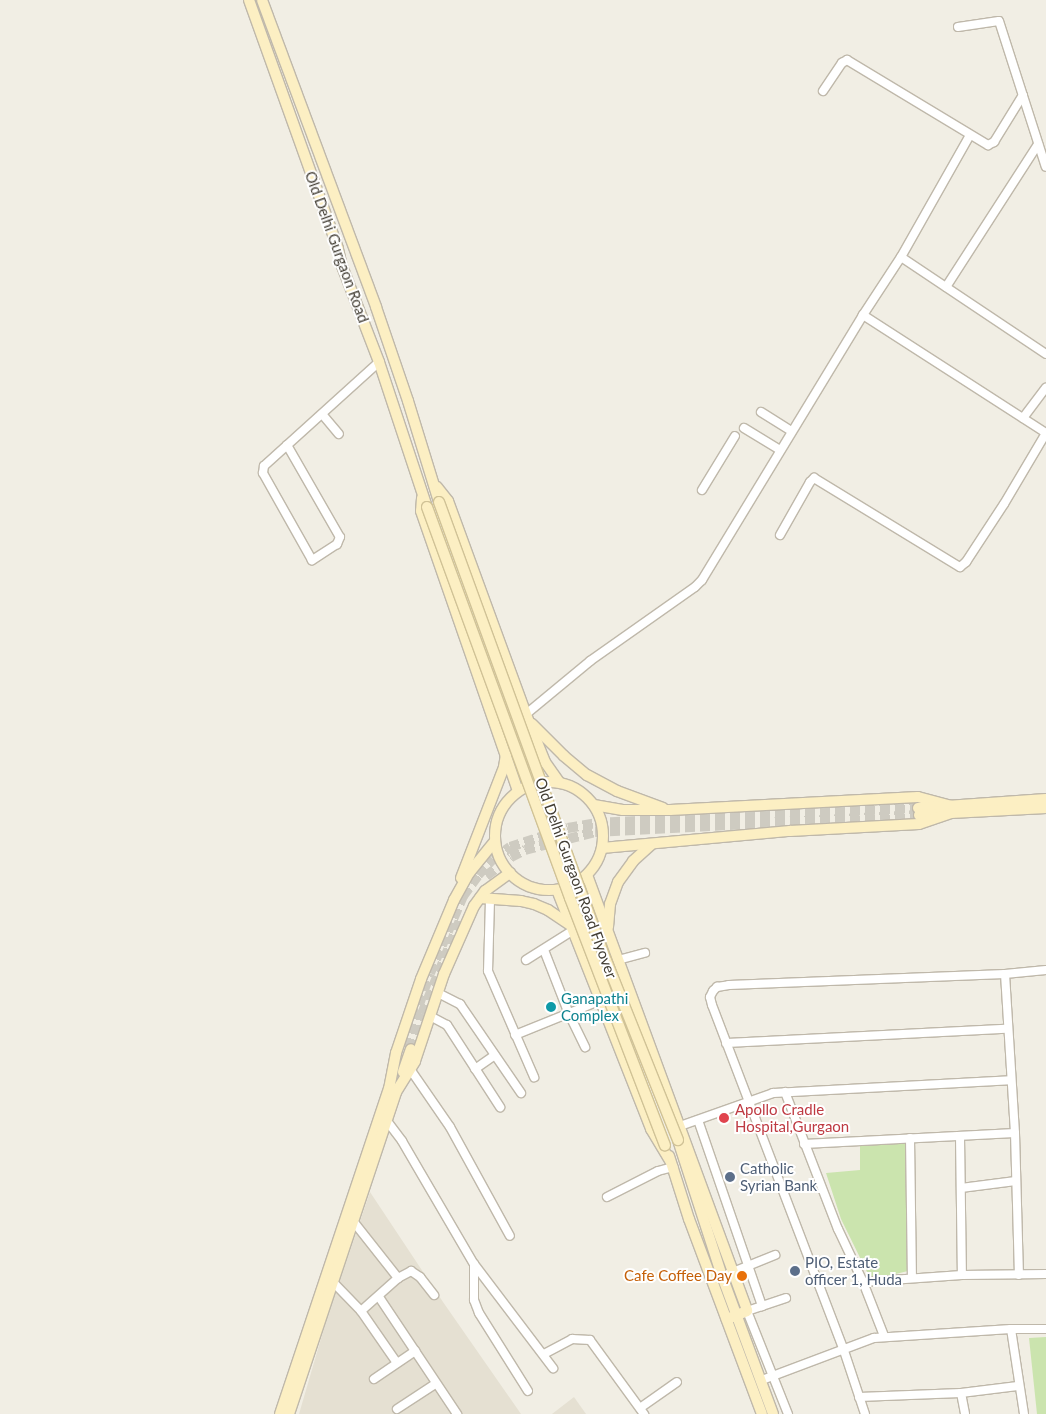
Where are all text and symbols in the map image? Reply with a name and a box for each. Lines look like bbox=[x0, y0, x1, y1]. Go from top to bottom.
street label: Old Delhi Gurgaon Road bbox=[301, 169, 373, 325]
street label: Old Delhi Gurgaon Road Flyover bbox=[531, 775, 621, 981]
place label: Ganapathi Complex bbox=[561, 989, 628, 1024]
marker: Ganapathi Complex bbox=[545, 1001, 557, 1013]
place label: Apollo Cradle Hospital,Gurgaon bbox=[735, 1100, 849, 1135]
marker: Apollo Cradle Hospital,Gurgaon bbox=[717, 1111, 731, 1125]
place label: Catholic Syrian Bank bbox=[740, 1159, 817, 1194]
marker: Catholic Syrian Bank bbox=[724, 1171, 736, 1183]
place label: PIO, Estate officer 1, Huda bbox=[805, 1253, 902, 1288]
marker: PIO, Estate officer 1, Huda bbox=[789, 1265, 801, 1277]
place label: Cafe Coffee Day bbox=[624, 1267, 732, 1285]
marker: Cafe Coffee Day bbox=[736, 1270, 748, 1282]

